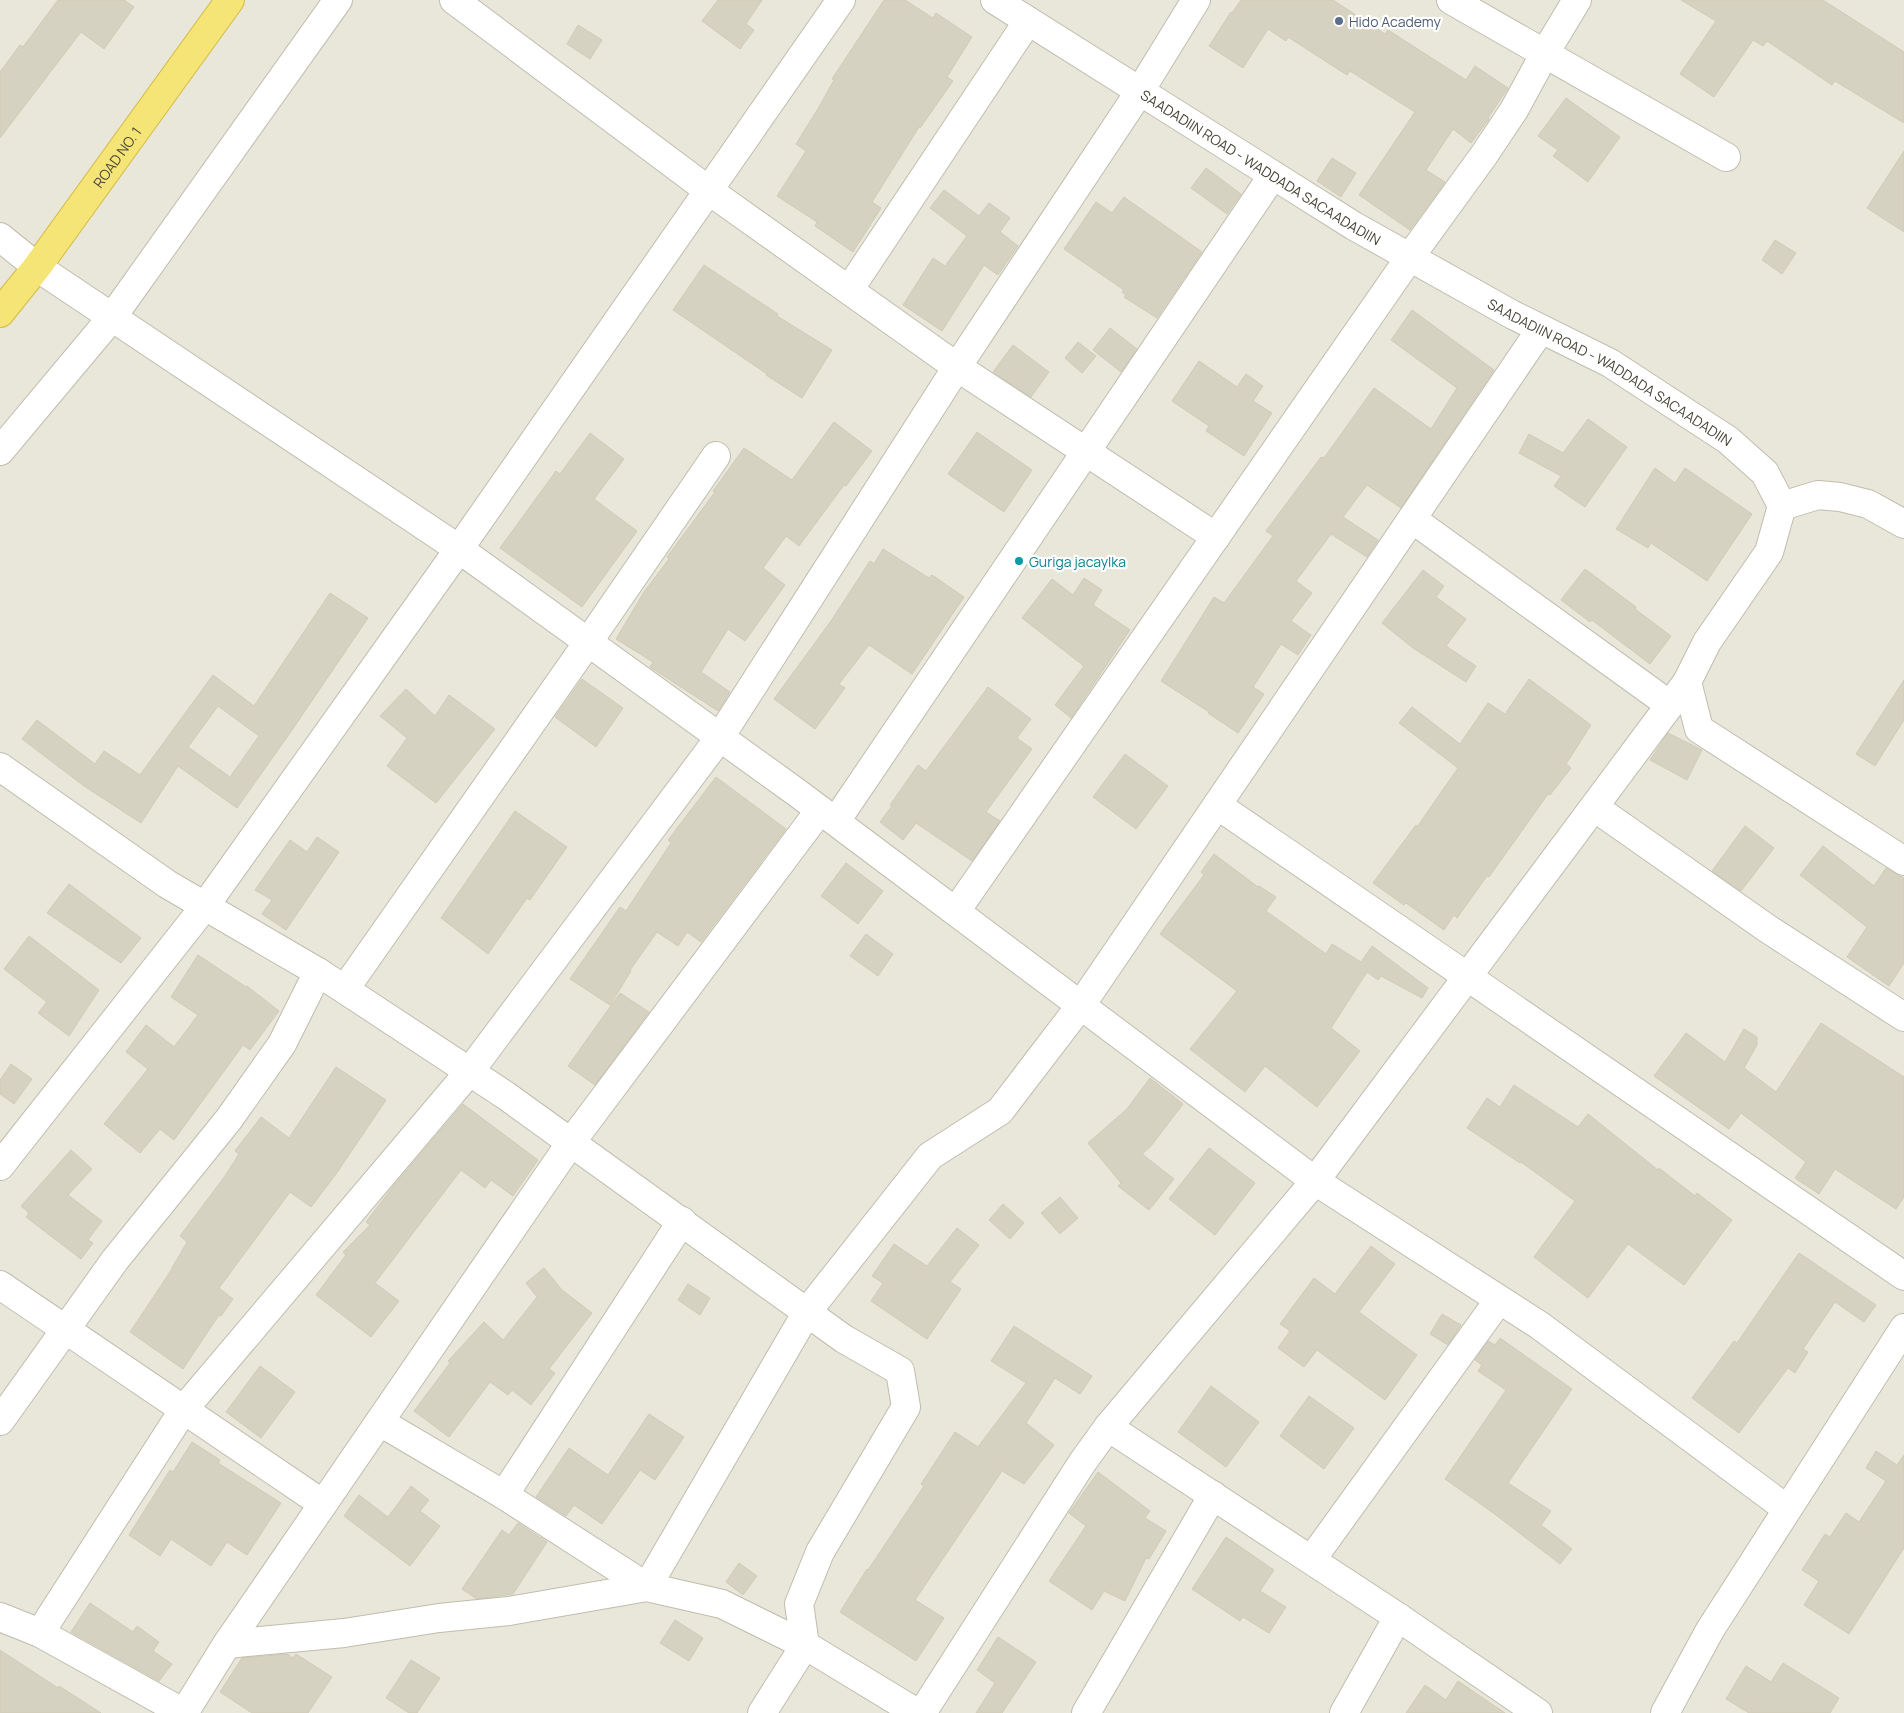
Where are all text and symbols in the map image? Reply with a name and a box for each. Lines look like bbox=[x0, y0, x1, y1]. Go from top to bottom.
place label: Hido Academy bbox=[1349, 12, 1441, 31]
marker: Hido Academy bbox=[1333, 15, 1345, 27]
street label: SAADADIIN ROAD - WADDADA SACAADADIIN bbox=[1137, 85, 1385, 249]
street label: ROAD NO. 1 bbox=[88, 123, 145, 191]
street label: SAADADIIN ROAD - WADDADA SACAADADIIN bbox=[1485, 293, 1736, 450]
place label: Guriga jacaylka bbox=[1029, 552, 1126, 571]
marker: Guriga jacaylka bbox=[1013, 555, 1025, 567]

